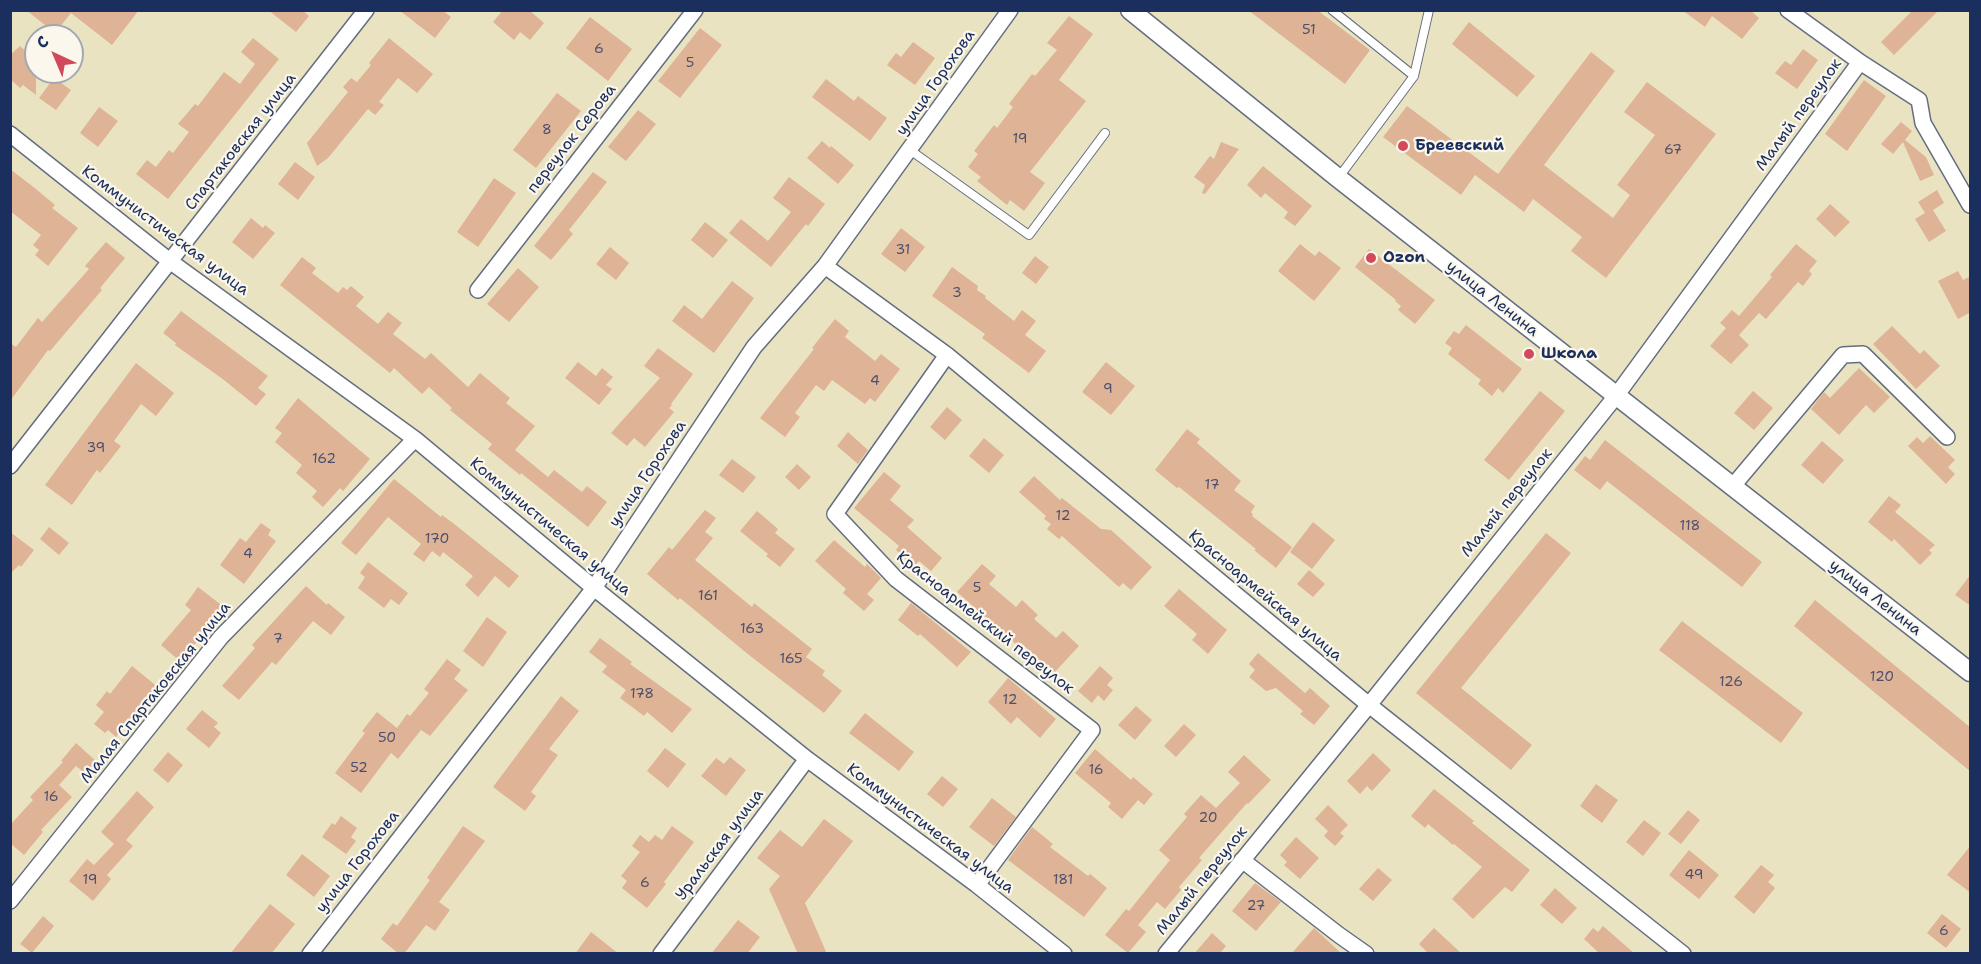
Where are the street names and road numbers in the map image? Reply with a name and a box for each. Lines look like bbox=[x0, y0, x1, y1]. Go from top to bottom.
street label: улица Горохова bbox=[892, 26, 980, 140]
street label: Малый переулок bbox=[1752, 55, 1846, 175]
street label: Спартаковская улица bbox=[181, 69, 301, 215]
street label: переулок Серова bbox=[523, 81, 621, 197]
street label: Коммунистическая улица bbox=[78, 162, 252, 300]
street label: улица Ленина bbox=[1442, 257, 1542, 341]
street label: улица Горохова bbox=[605, 417, 691, 531]
street label: Малый переулок bbox=[1457, 445, 1557, 561]
street label: Коммунистическая улица bbox=[466, 454, 634, 600]
street label: Красноармейская улица bbox=[1184, 526, 1346, 666]
street label: Красноармейский переулок bbox=[892, 548, 1078, 698]
street label: улица Ленина bbox=[1825, 556, 1925, 640]
street label: Малая Спартаковская улица bbox=[77, 598, 235, 788]
street label: Коммунистическая улица bbox=[843, 760, 1017, 898]
street label: Уральская улица bbox=[672, 786, 768, 904]
street label: улица Горохова bbox=[312, 807, 404, 917]
street label: Малый переулок bbox=[1152, 823, 1252, 939]

